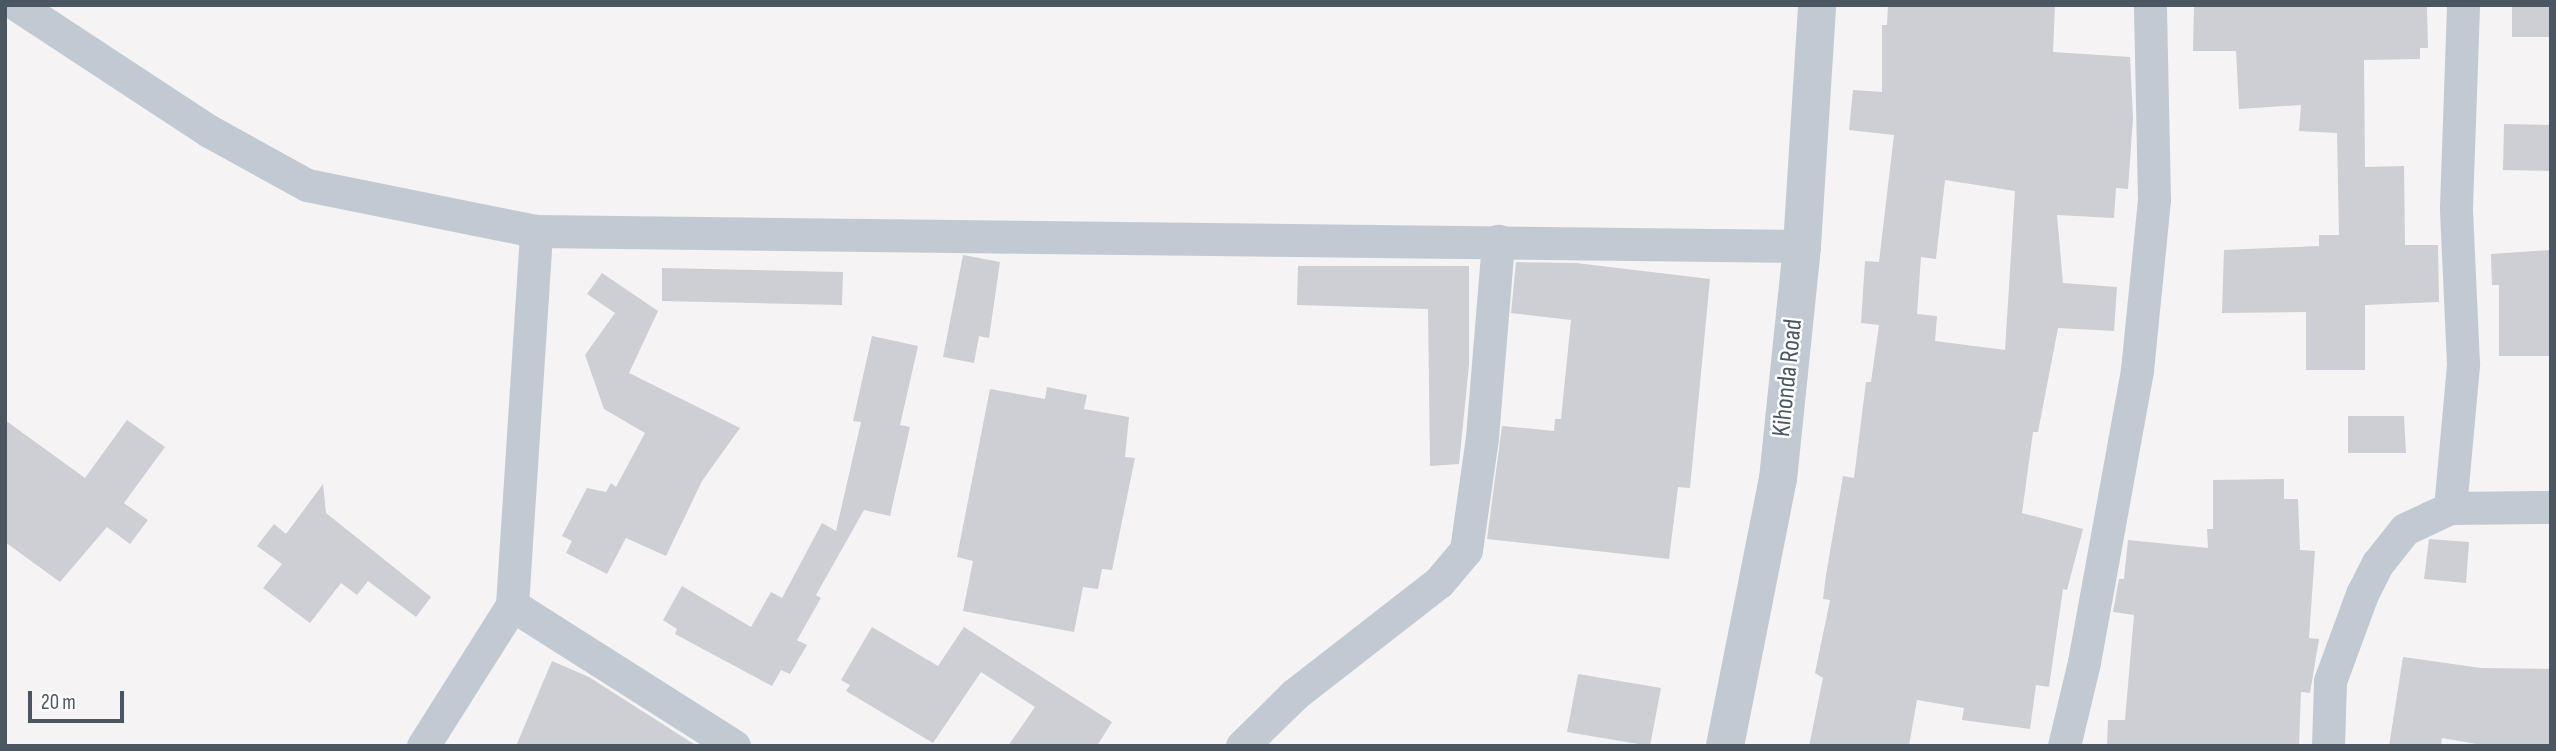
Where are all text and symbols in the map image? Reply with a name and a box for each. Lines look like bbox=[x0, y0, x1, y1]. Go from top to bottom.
street label: Kihonda Road bbox=[1766, 318, 1810, 438]
scale bar bbox=[32, 678, 128, 722]
text: 20 m bbox=[41, 690, 76, 715]

